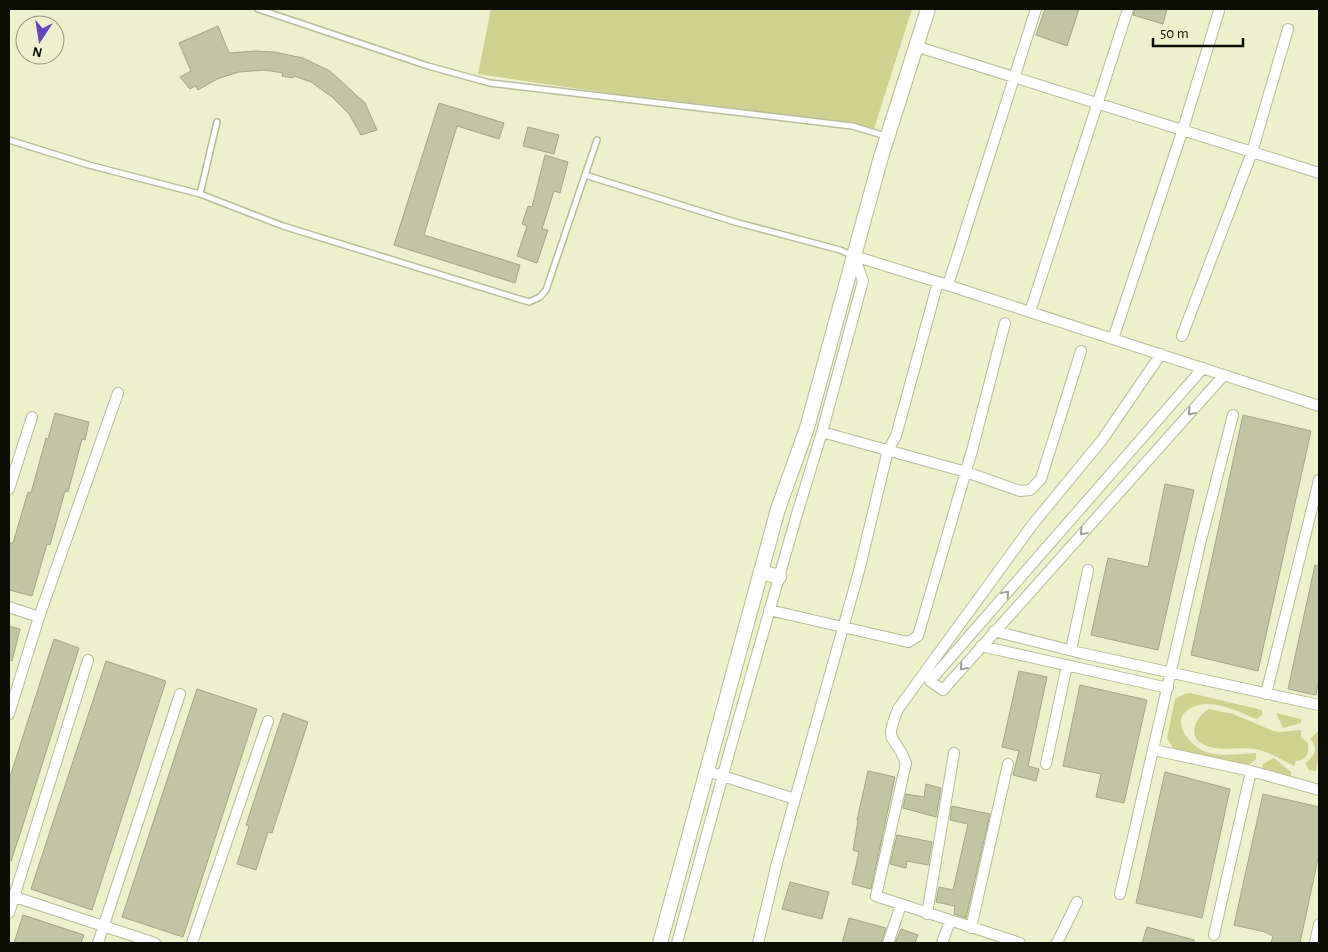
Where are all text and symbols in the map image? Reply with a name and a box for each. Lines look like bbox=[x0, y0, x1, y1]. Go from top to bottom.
north arrow bbox=[15, 15, 65, 65]
scale bar bbox=[1153, 15, 1243, 47]
text: 50 m bbox=[1160, 26, 1189, 41]
text: N bbox=[31, 44, 44, 60]
one-way arrow bbox=[1188, 406, 1197, 415]
one-way arrow bbox=[1080, 527, 1089, 536]
one-way arrow bbox=[1000, 590, 1009, 599]
one-way arrow bbox=[960, 661, 969, 670]

